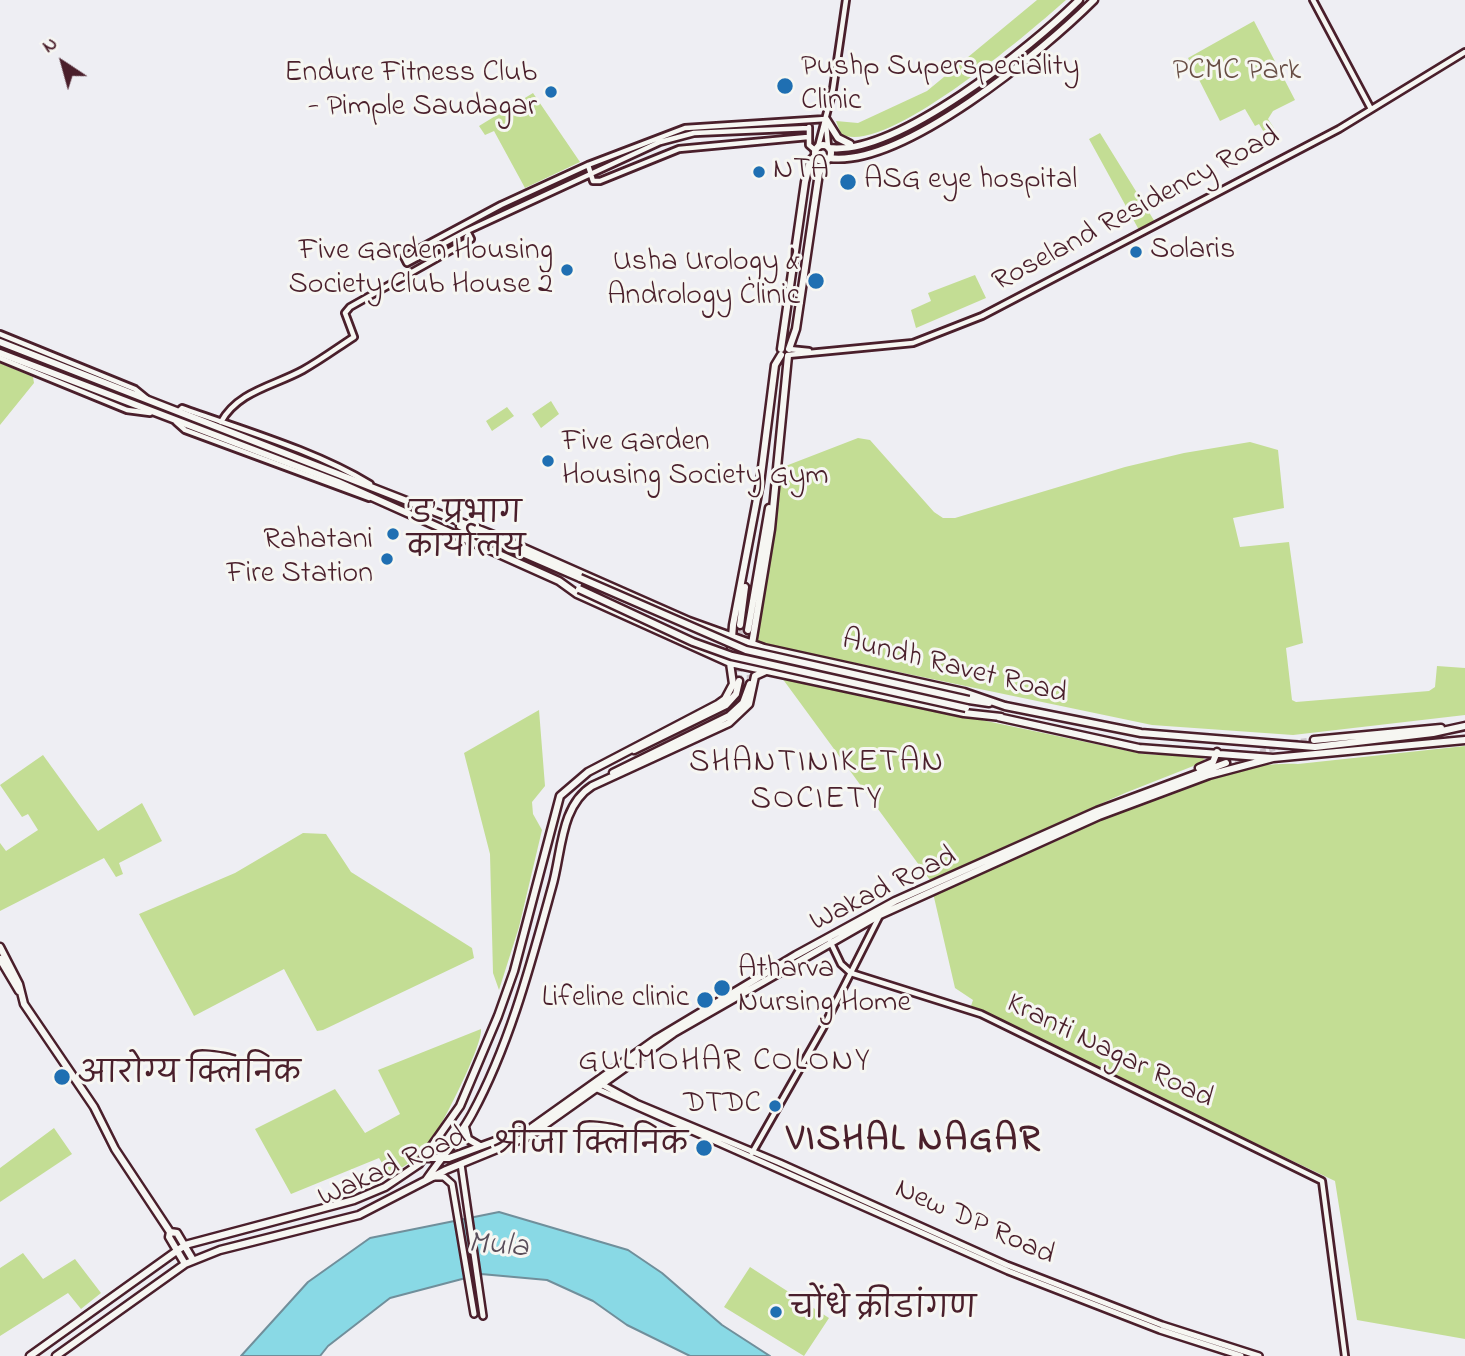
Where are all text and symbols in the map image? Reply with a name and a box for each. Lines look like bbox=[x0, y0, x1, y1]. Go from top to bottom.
north arrow bbox=[28, 28, 98, 98]
text: N bbox=[37, 31, 63, 60]
place label: Pushp Superspeciality Clinic bbox=[801, 51, 1080, 122]
park label: PCMC Park bbox=[1173, 55, 1301, 91]
place label: Endure Fitness Club - Pimple Saudagar bbox=[284, 57, 537, 127]
marker: Pushp Superspeciality Clinic bbox=[775, 76, 795, 96]
marker: Endure Fitness Club - Pimple Saudagar bbox=[543, 84, 559, 100]
street label: Roseland Residency Road bbox=[987, 120, 1287, 302]
place label: NTA bbox=[773, 154, 829, 190]
marker: NTA bbox=[751, 164, 767, 180]
place label: ASG eye hospital bbox=[864, 164, 1077, 200]
marker: ASG eye hospital bbox=[838, 172, 858, 192]
place label: Solaris bbox=[1150, 234, 1235, 270]
place label: Five Garden Housing Society Club House 2 bbox=[289, 235, 553, 306]
marker: Solaris bbox=[1128, 244, 1144, 260]
place label: Usha Urology & Andrology Clinic bbox=[607, 246, 800, 316]
marker: Five Garden Housing Society Club House 2 bbox=[559, 262, 575, 278]
marker: Usha Urology & Andrology Clinic bbox=[806, 271, 826, 291]
place label: Five Garden Housing Society Gym bbox=[562, 426, 829, 496]
marker: Five Garden Housing Society Gym bbox=[540, 453, 556, 469]
place label: ‘ड’ प्रभाग कार्यालय bbox=[407, 499, 525, 570]
place label: Rahatani Fire Station bbox=[227, 524, 373, 594]
marker: ‘ड’ प्रभाग कार्यालय bbox=[385, 526, 401, 542]
marker: Rahatani Fire Station bbox=[379, 551, 395, 567]
street label: Aundh Ravet Road bbox=[838, 624, 1070, 714]
district label: SHANTINIKETAN SOCIETY bbox=[691, 746, 943, 821]
street label: Wakad Road bbox=[805, 840, 963, 942]
place label: Atharva Nursing Home bbox=[738, 953, 911, 1024]
marker: Atharva Nursing Home bbox=[712, 978, 732, 998]
place label: Lifeline clinic bbox=[542, 982, 689, 1018]
street label: Kranti Nagar Road bbox=[1000, 987, 1218, 1119]
marker: Lifeline clinic bbox=[695, 990, 715, 1010]
district label: GULMOHAR COLONY bbox=[580, 1045, 870, 1083]
place label: आरोग्य क्लिनिक bbox=[78, 1059, 301, 1095]
marker: आरोग्य क्लिनिक bbox=[52, 1067, 72, 1087]
place label: DTDC bbox=[683, 1088, 761, 1124]
marker: DTDC bbox=[767, 1098, 783, 1114]
street label: Wakad Road bbox=[313, 1120, 473, 1218]
district label: VISHAL NAGAR bbox=[788, 1121, 1040, 1165]
place label: श्रीजा क्लिनिक bbox=[492, 1130, 688, 1166]
marker: श्रीजा क्लिनिक bbox=[694, 1138, 714, 1158]
street label: New DP Road bbox=[888, 1173, 1060, 1275]
water label: Mula bbox=[467, 1227, 529, 1269]
place label: चोंधे क्रीडांगण bbox=[790, 1294, 976, 1330]
marker: चोंधे क्रीडांगण bbox=[768, 1304, 784, 1320]

